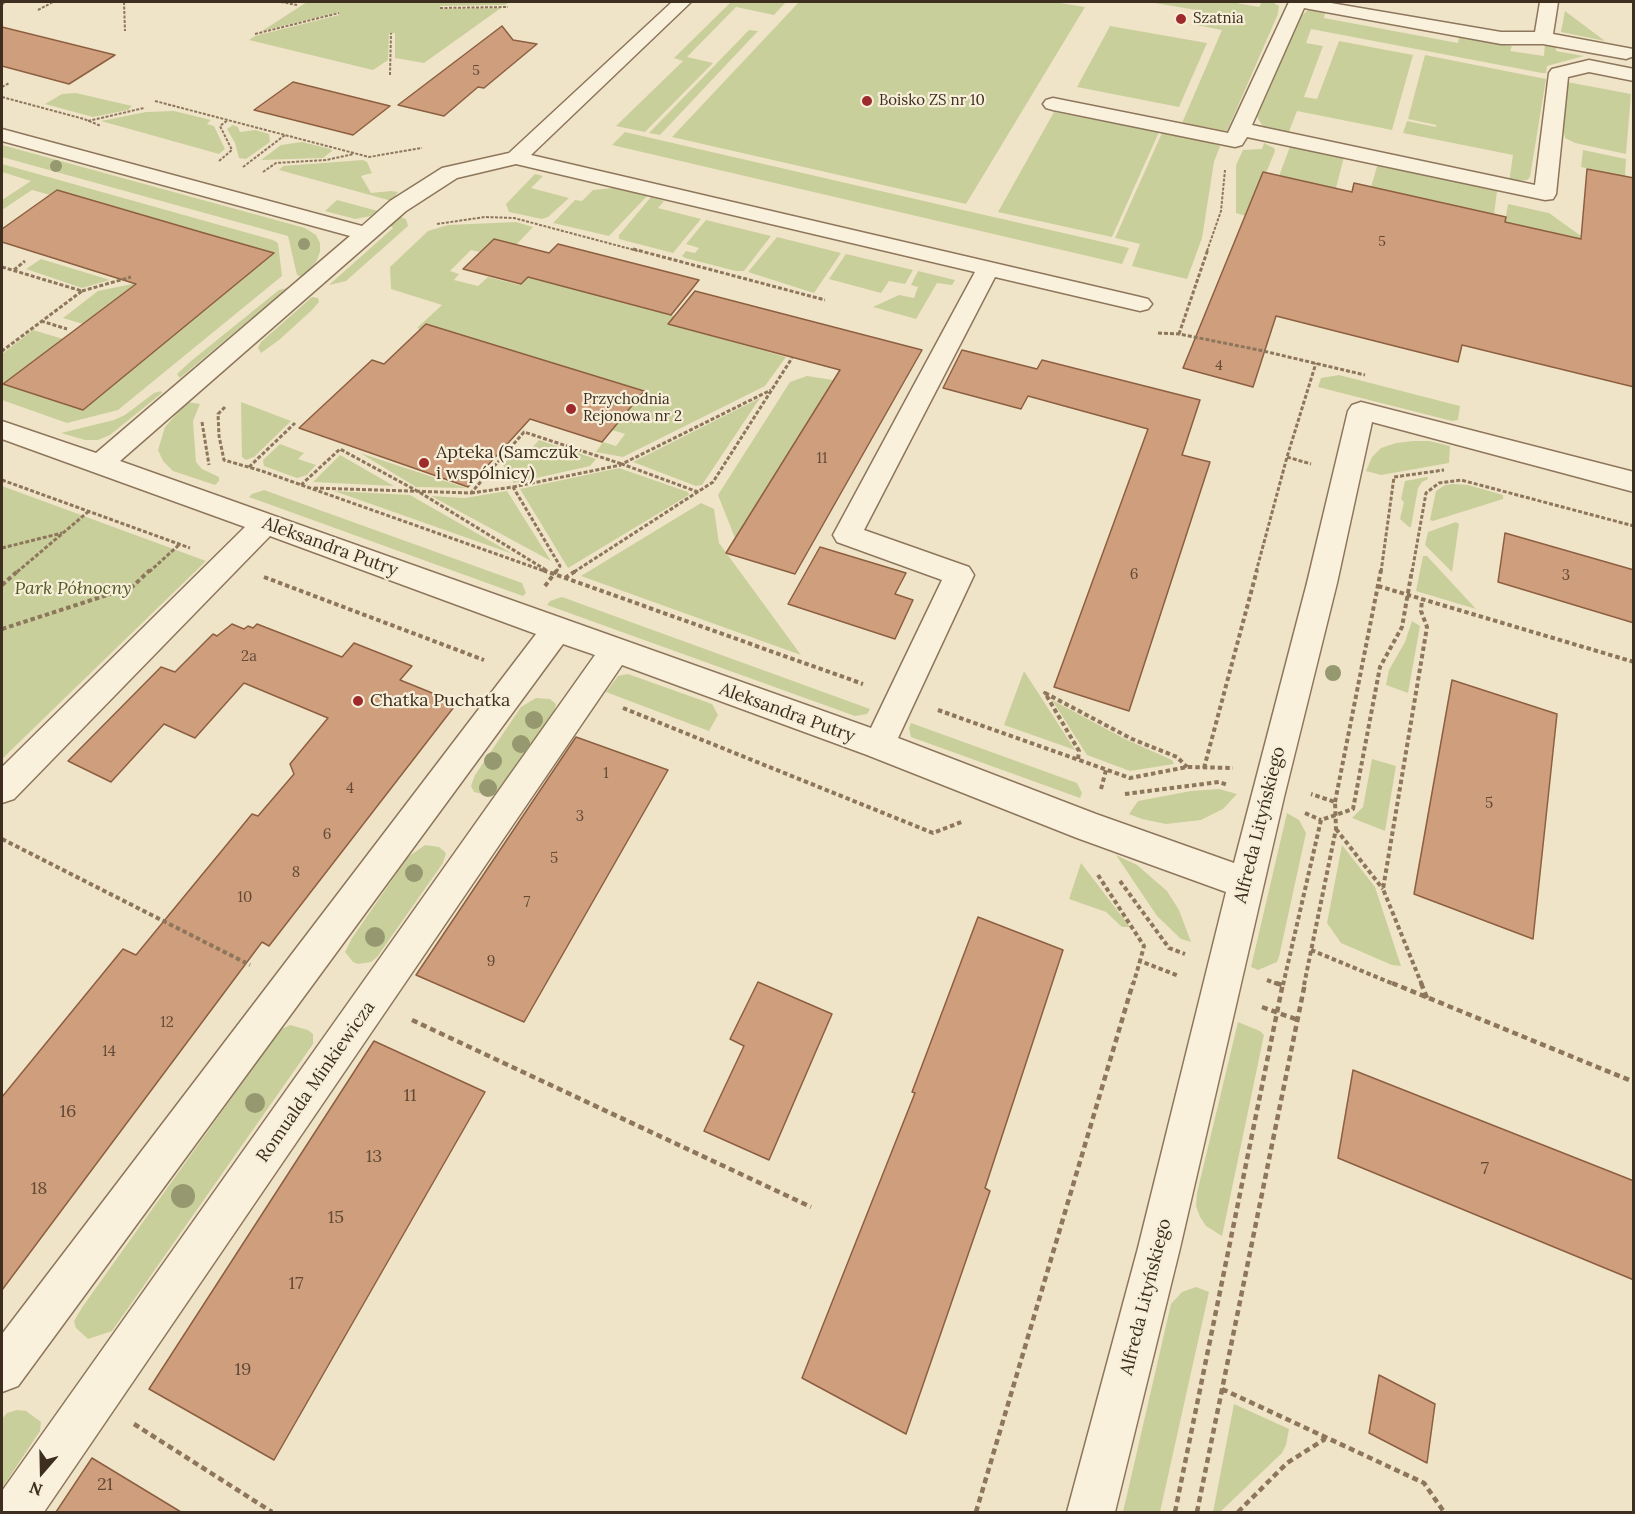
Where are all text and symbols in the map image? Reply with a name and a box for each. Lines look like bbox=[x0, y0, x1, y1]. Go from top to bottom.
place label: Szatnia bbox=[1193, 10, 1244, 28]
marker: Szatnia bbox=[1174, 12, 1188, 26]
house number: 5 bbox=[472, 63, 480, 79]
place label: Boisko ZS nr 10 bbox=[879, 92, 985, 110]
marker: Boisko ZS nr 10 bbox=[860, 94, 874, 108]
house number: 5 bbox=[1378, 234, 1386, 250]
house number: 4 bbox=[1215, 358, 1223, 374]
place label: Przychodnia Rejonowa nr 2 bbox=[583, 391, 682, 426]
marker: Przychodnia Rejonowa nr 2 bbox=[564, 402, 578, 416]
place label: Apteka (Samczuk i wspólnicy) bbox=[436, 442, 578, 484]
house number: 11 bbox=[817, 450, 827, 468]
marker: Apteka (Samczuk i wspólnicy) bbox=[417, 456, 431, 470]
street label: Aleksandra Putry bbox=[259, 512, 401, 582]
house number: 6 bbox=[1130, 566, 1138, 584]
house number: 3 bbox=[1562, 567, 1570, 585]
park label: Park Północny bbox=[15, 578, 131, 600]
house number: 2a bbox=[241, 648, 257, 666]
street label: Aleksandra Putry bbox=[716, 678, 858, 748]
place label: Chatka Puchatka bbox=[370, 690, 510, 712]
marker: Chatka Puchatka bbox=[351, 694, 365, 708]
street label: Alfreda Lityńskiego bbox=[1230, 744, 1290, 906]
house number: 1 bbox=[603, 765, 609, 783]
house number: 4 bbox=[346, 780, 354, 798]
house number: 5 bbox=[1485, 795, 1493, 813]
house number: 3 bbox=[576, 808, 584, 826]
house number: 6 bbox=[323, 826, 331, 844]
house number: 5 bbox=[550, 850, 558, 868]
house number: 8 bbox=[292, 864, 300, 882]
house number: 10 bbox=[238, 889, 252, 907]
house number: 7 bbox=[524, 894, 530, 912]
house number: 9 bbox=[487, 953, 495, 971]
street label: Romualda Minkiewicza bbox=[252, 997, 380, 1167]
house number: 12 bbox=[160, 1014, 174, 1032]
house number: 14 bbox=[102, 1043, 116, 1061]
house number: 11 bbox=[403, 1085, 417, 1107]
house number: 16 bbox=[60, 1101, 76, 1123]
house number: 13 bbox=[366, 1146, 382, 1168]
house number: 7 bbox=[1481, 1158, 1489, 1180]
house number: 18 bbox=[31, 1178, 47, 1200]
house number: 15 bbox=[328, 1207, 344, 1229]
street label: Alfreda Lityńskiego bbox=[1116, 1216, 1176, 1378]
house number: 17 bbox=[289, 1273, 303, 1295]
house number: 19 bbox=[235, 1359, 251, 1381]
north arrow bbox=[12, 1442, 72, 1502]
house number: 21 bbox=[97, 1474, 113, 1496]
text: N bbox=[27, 1477, 45, 1500]

